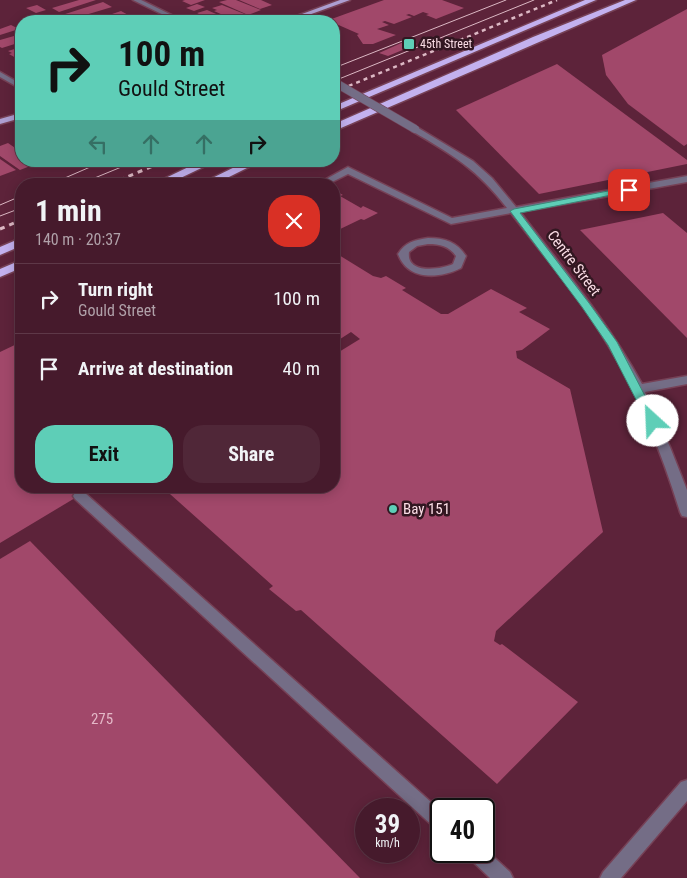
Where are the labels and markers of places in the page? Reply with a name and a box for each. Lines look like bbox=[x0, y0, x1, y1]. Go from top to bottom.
marker: 45th Street bbox=[402, 37, 416, 51]
place label: 45th Street bbox=[420, 37, 473, 51]
pin bbox=[608, 169, 650, 211]
place label: Bay 151 bbox=[403, 500, 450, 518]
marker: Bay 151 bbox=[387, 503, 399, 515]

